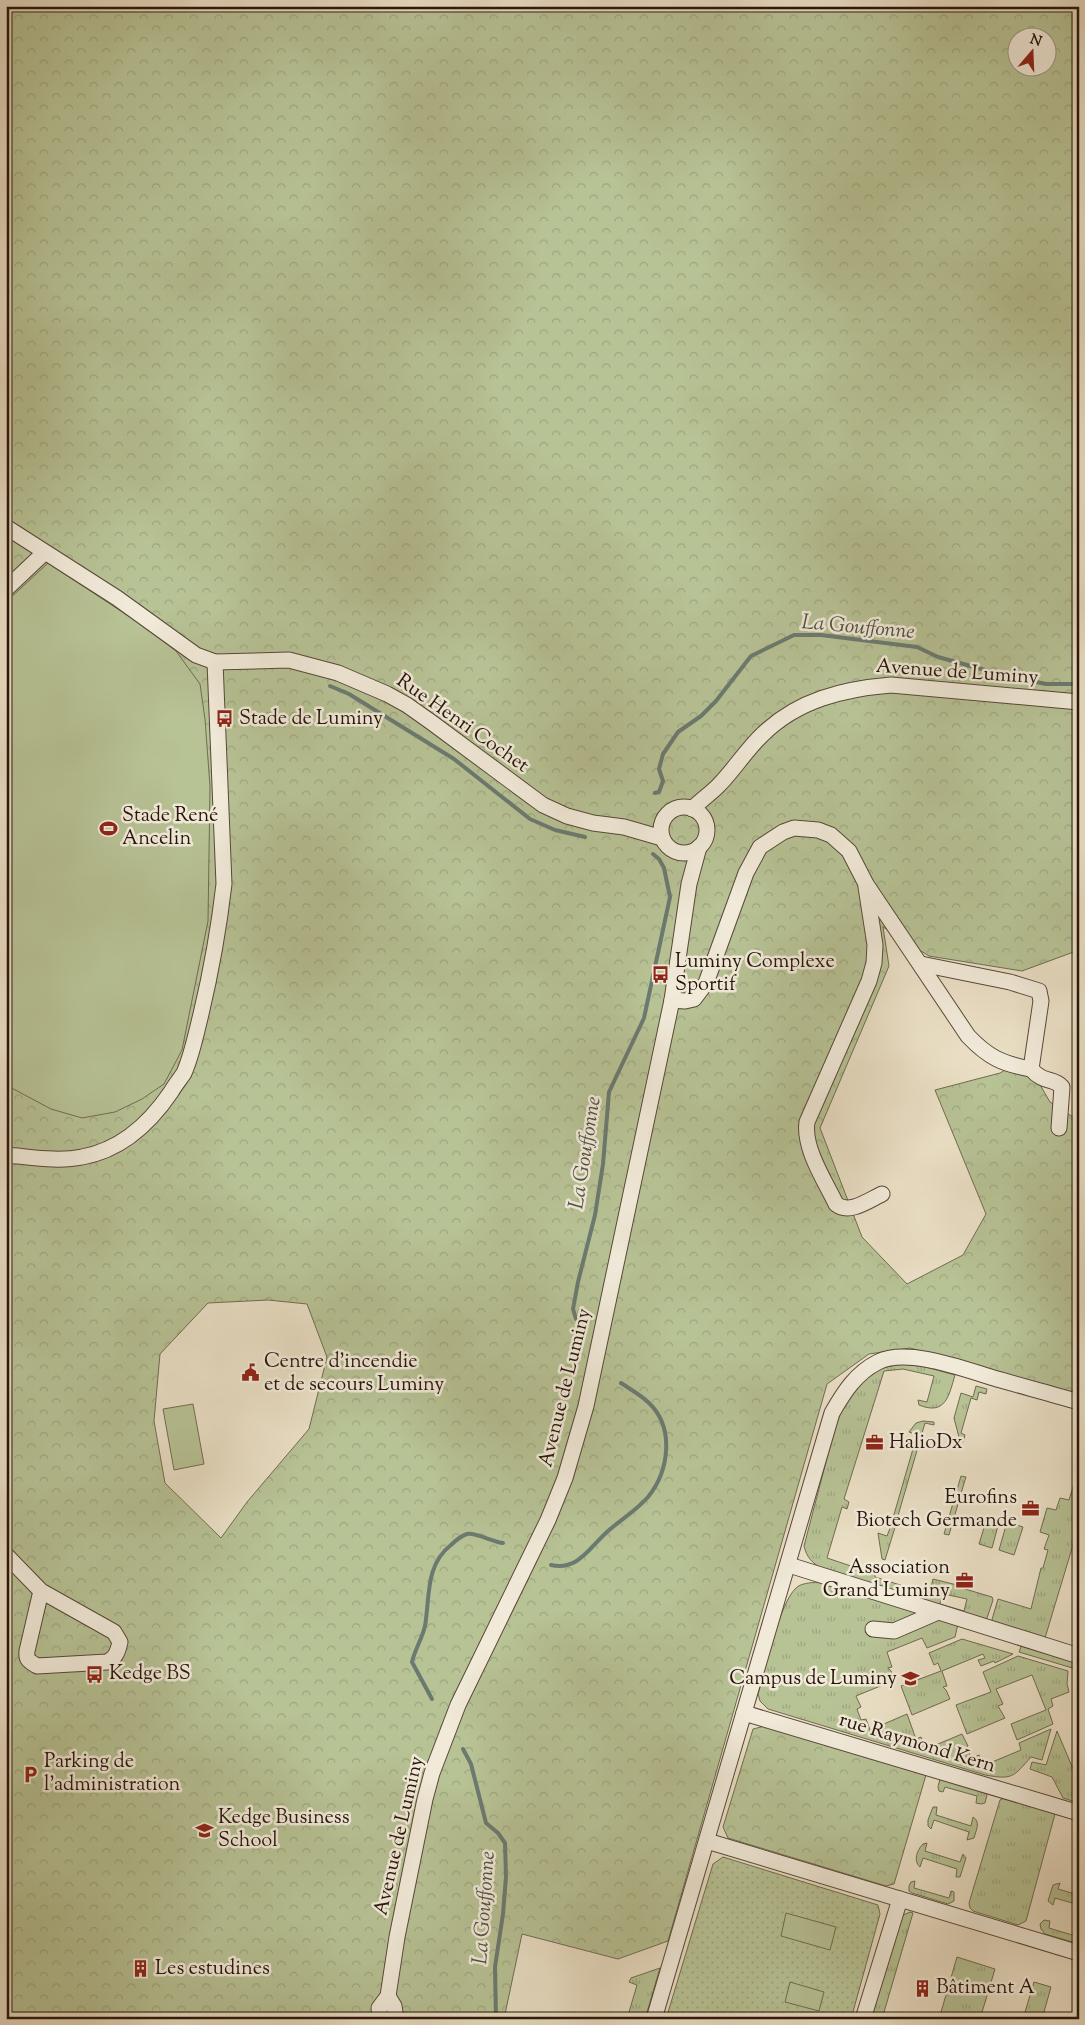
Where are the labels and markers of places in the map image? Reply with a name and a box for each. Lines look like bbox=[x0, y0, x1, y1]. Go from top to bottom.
place label: Stade de Luminy bbox=[239, 705, 383, 734]
bus stop icon: Stade de Luminy bbox=[215, 709, 235, 729]
place label: Stade René Ancelin bbox=[122, 802, 218, 854]
sports icon: Stade René Ancelin bbox=[98, 818, 118, 838]
place label: Luminy Complexe Sportif bbox=[675, 948, 835, 1000]
bus stop icon: Luminy Complexe Sportif bbox=[651, 964, 671, 984]
place label: Centre d’incendie et de secours Luminy bbox=[264, 1348, 444, 1400]
public building icon: Centre d’incendie et de secours Luminy bbox=[240, 1363, 260, 1383]
place label: HalioDx bbox=[889, 1429, 963, 1458]
office icon: HalioDx bbox=[865, 1433, 885, 1453]
place label: Eurofins Biotech Germande bbox=[856, 1484, 1017, 1536]
office icon: Eurofins Biotech Germande bbox=[1021, 1499, 1041, 1519]
place label: Association Grand Luminy bbox=[823, 1554, 950, 1606]
office icon: Association Grand Luminy bbox=[954, 1570, 974, 1590]
place label: Kedge BS bbox=[109, 1660, 191, 1689]
bus stop icon: Kedge BS bbox=[85, 1664, 105, 1684]
place label: Campus de Luminy bbox=[729, 1665, 897, 1694]
school or university icon: Campus de Luminy bbox=[901, 1669, 921, 1689]
place label: Parking de l'administration bbox=[44, 1748, 181, 1800]
parking icon: Parking de l'administration bbox=[20, 1764, 40, 1784]
place label: Kedge Business School bbox=[218, 1804, 350, 1856]
school or university icon: Kedge Business School bbox=[194, 1820, 214, 1840]
place label: Les estudines bbox=[155, 1955, 270, 1984]
building icon: Les estudines bbox=[131, 1959, 151, 1979]
place label: Bâtiment A bbox=[936, 1974, 1035, 2003]
building icon: Bâtiment A bbox=[912, 1978, 932, 1998]

